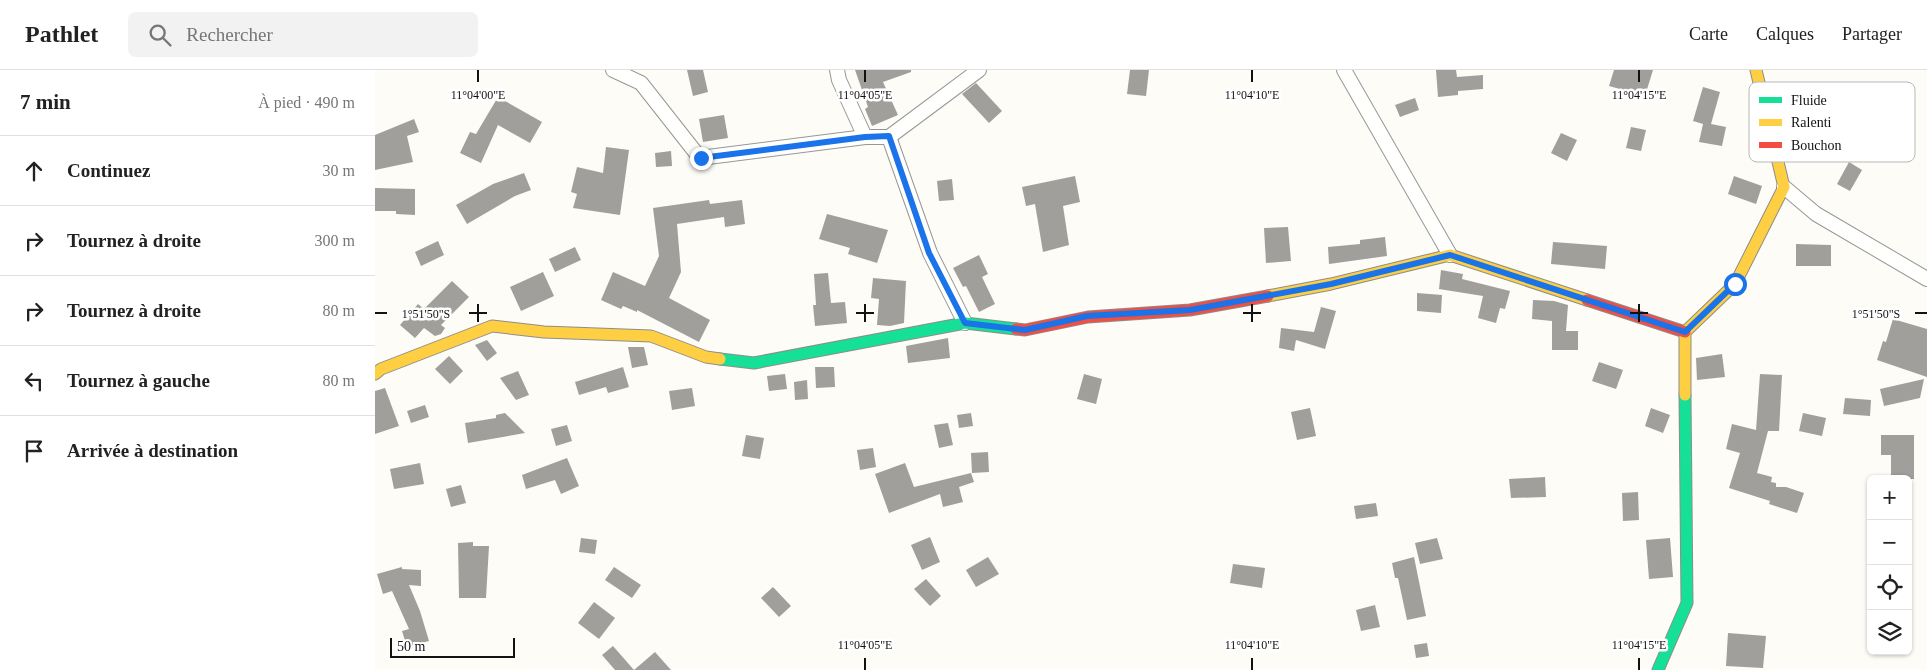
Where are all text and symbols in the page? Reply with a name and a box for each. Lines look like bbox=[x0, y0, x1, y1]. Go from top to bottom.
search box bbox=[128, 12, 478, 57]
text: Pathlet bbox=[25, 21, 98, 47]
icon: search bbox=[146, 21, 174, 49]
text: Rechercher bbox=[186, 24, 273, 45]
text: Carte bbox=[1689, 24, 1728, 44]
text: Calques bbox=[1756, 24, 1814, 44]
text: Partager bbox=[1842, 24, 1902, 44]
legend bbox=[1749, 82, 1915, 162]
text: 11°04'00"E bbox=[451, 88, 505, 102]
text: 11°04'05"E bbox=[838, 88, 892, 102]
text: 11°04'10"E bbox=[1225, 88, 1279, 102]
text: 11°04'15"E bbox=[1612, 88, 1666, 102]
text: 7 min bbox=[20, 90, 71, 114]
text: Fluide bbox=[1791, 93, 1827, 108]
text: À pied · 490 m bbox=[258, 94, 355, 111]
text: Ralenti bbox=[1791, 115, 1832, 130]
text: Bouchon bbox=[1791, 138, 1842, 153]
route end bbox=[690, 147, 713, 170]
icon: ahead bbox=[20, 157, 48, 185]
text: Continuez bbox=[67, 160, 150, 181]
text: 30 m bbox=[323, 162, 355, 179]
icon: right bbox=[20, 227, 48, 255]
text: Tournez à droite bbox=[67, 230, 201, 251]
text: 300 m bbox=[315, 232, 355, 249]
route start bbox=[1724, 273, 1747, 296]
icon: right bbox=[20, 297, 48, 325]
text: Tournez à droite bbox=[67, 300, 201, 321]
text: 80 m bbox=[323, 302, 355, 319]
text: 1°51'50"S bbox=[402, 307, 450, 321]
text: 1°51'50"S bbox=[1852, 307, 1900, 321]
icon: left bbox=[20, 367, 48, 395]
text: Tournez à gauche bbox=[67, 370, 210, 391]
text: 80 m bbox=[323, 372, 355, 389]
icon: arrive bbox=[20, 437, 48, 465]
text: Arrivée à destination bbox=[67, 440, 238, 461]
map controls bbox=[1867, 475, 1912, 655]
button: + bbox=[1867, 475, 1912, 520]
button: − bbox=[1867, 520, 1912, 565]
button: locate bbox=[1867, 565, 1912, 610]
button: layers bbox=[1867, 610, 1912, 655]
scale bar bbox=[390, 635, 515, 658]
text: 11°04'05"E bbox=[838, 638, 892, 652]
text: 11°04'10"E bbox=[1225, 638, 1279, 652]
text: 11°04'15"E bbox=[1612, 638, 1666, 652]
text: 50 m bbox=[397, 639, 425, 654]

